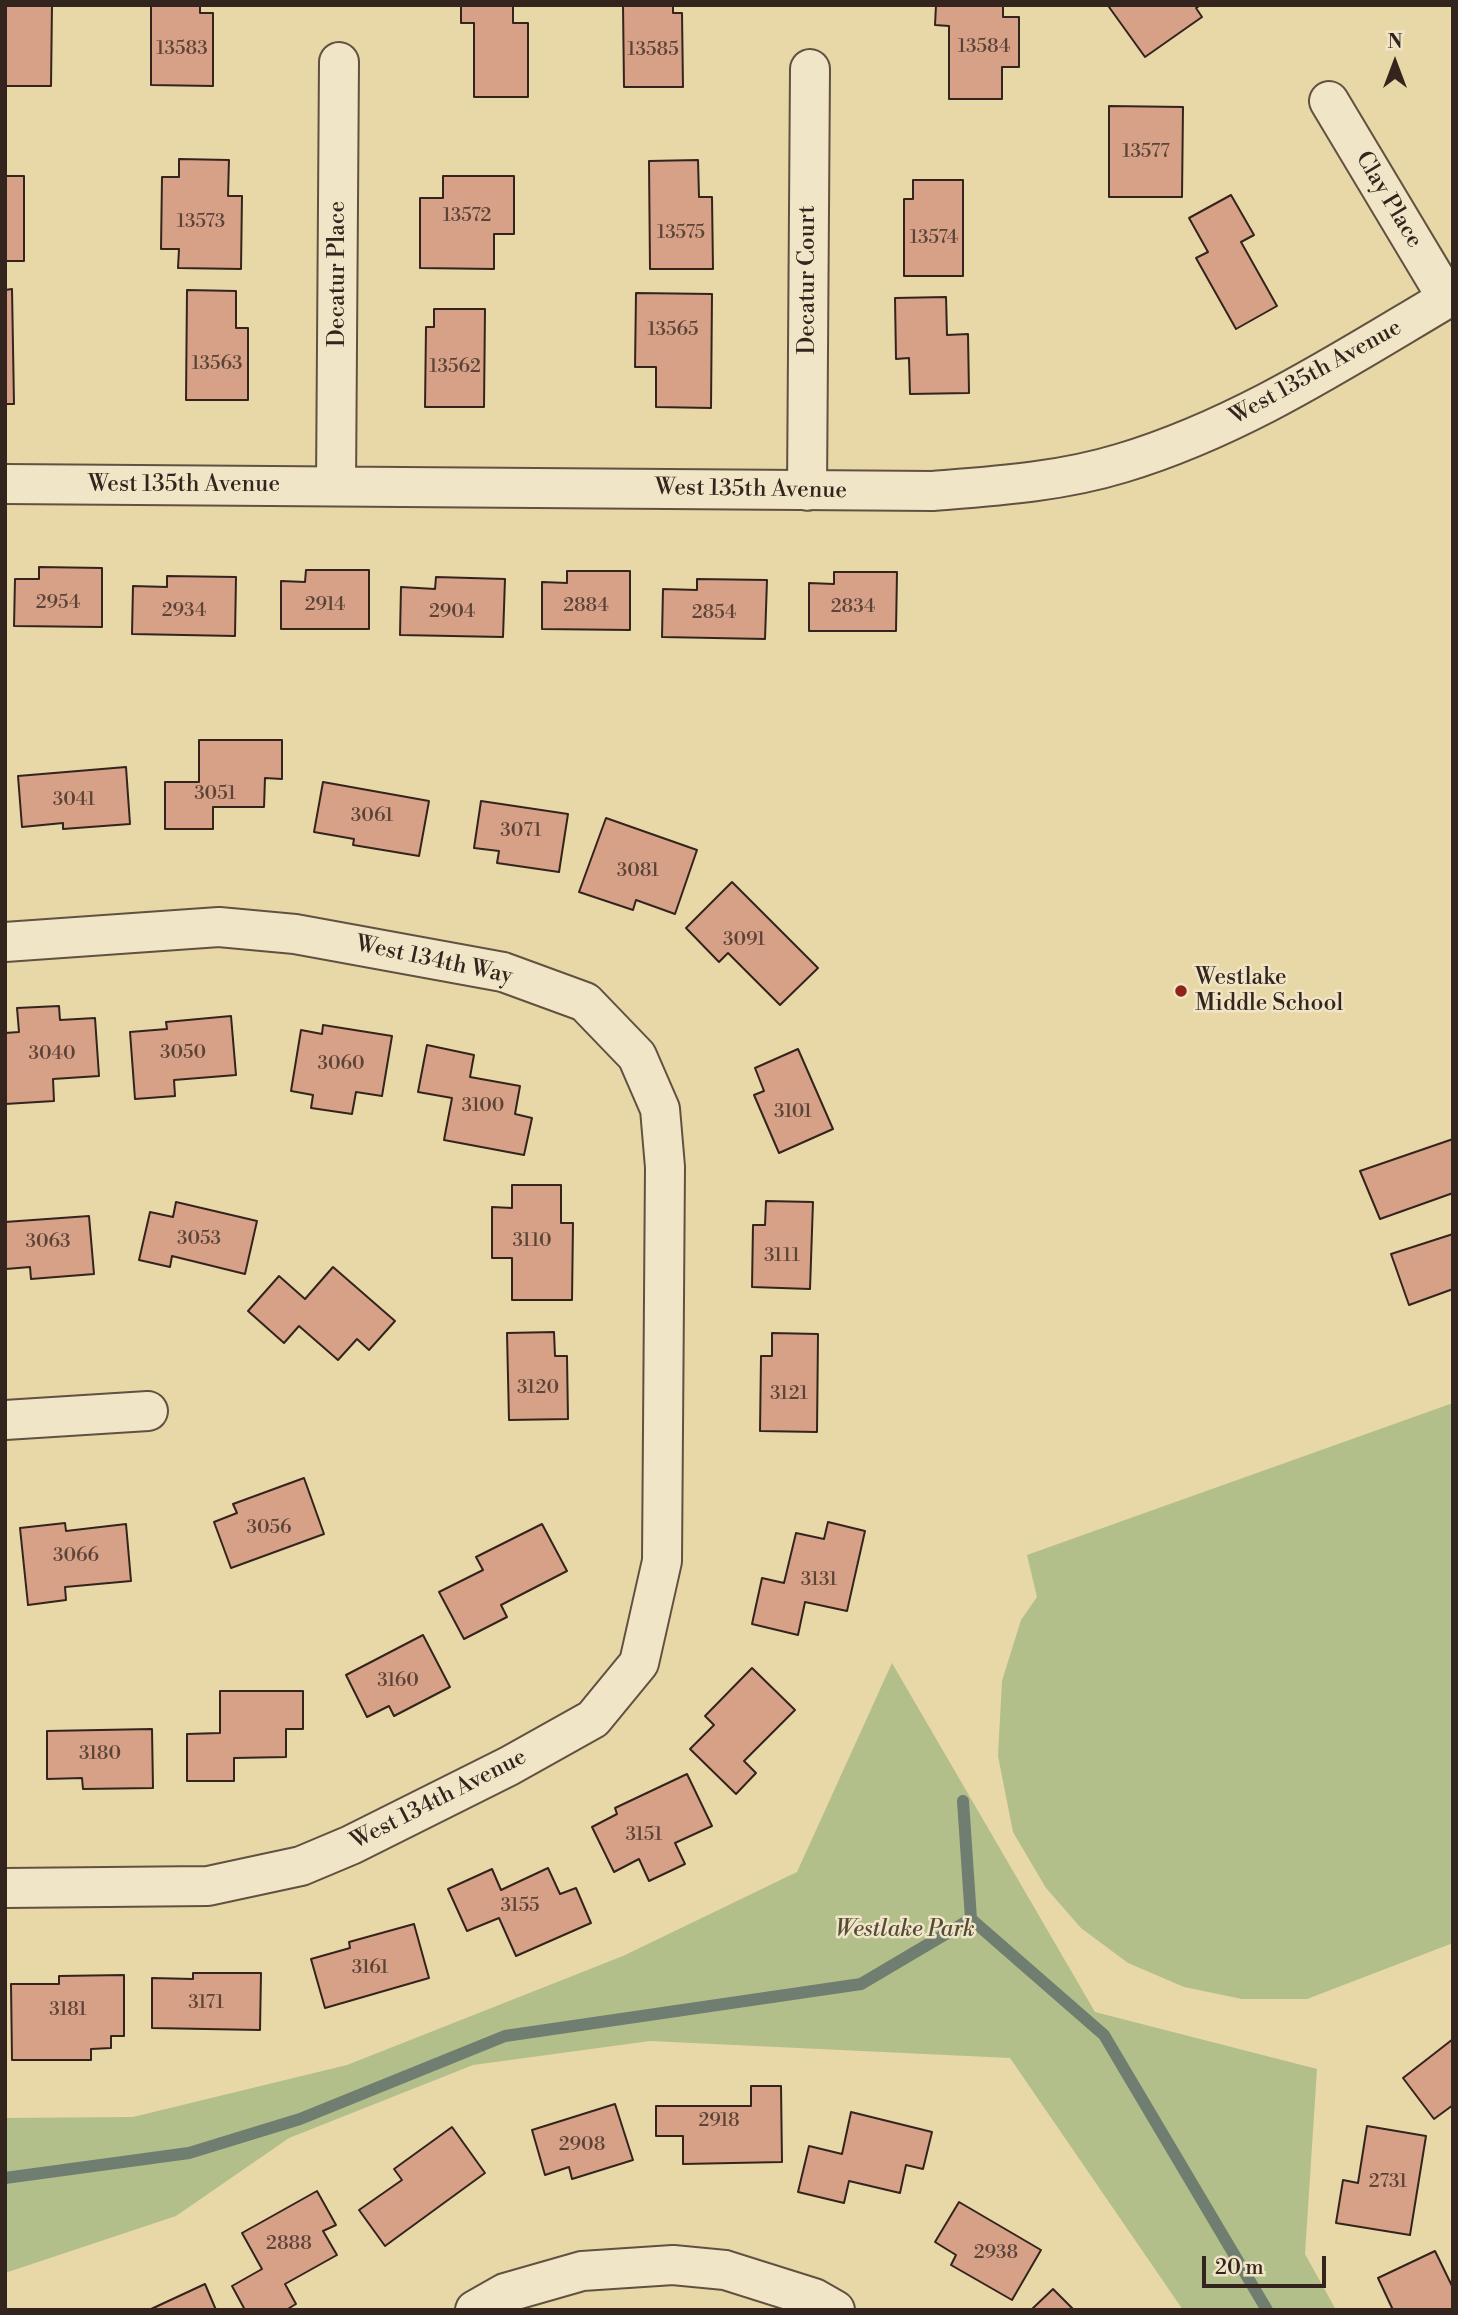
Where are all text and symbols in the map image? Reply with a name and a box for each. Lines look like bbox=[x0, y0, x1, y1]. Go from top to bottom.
north arrow bbox=[1360, 28, 1430, 98]
text: N bbox=[1387, 30, 1403, 54]
house number: 13584 bbox=[958, 36, 1010, 58]
house number: 13583 bbox=[156, 38, 208, 60]
house number: 13585 bbox=[627, 39, 679, 61]
house number: 13577 bbox=[1122, 141, 1170, 163]
street label: Clay Place bbox=[1349, 147, 1427, 253]
street label: Decatur Place bbox=[324, 201, 352, 347]
house number: 13572 bbox=[443, 205, 491, 227]
street label: Decatur Court bbox=[794, 205, 822, 355]
house number: 13573 bbox=[177, 211, 225, 233]
house number: 13575 bbox=[657, 222, 705, 244]
house number: 13574 bbox=[910, 227, 958, 249]
street label: West 135th Avenue bbox=[1225, 314, 1407, 432]
house number: 13565 bbox=[647, 319, 699, 341]
house number: 13563 bbox=[191, 353, 243, 375]
house number: 13562 bbox=[429, 356, 481, 378]
street label: West 135th Avenue bbox=[88, 471, 280, 499]
street label: West 135th Avenue bbox=[655, 475, 847, 505]
house number: 2954 bbox=[36, 592, 80, 614]
house number: 2914 bbox=[305, 594, 345, 616]
house number: 2884 bbox=[563, 595, 609, 617]
house number: 2834 bbox=[831, 596, 875, 618]
house number: 2934 bbox=[162, 600, 206, 622]
house number: 2904 bbox=[429, 601, 475, 623]
house number: 2854 bbox=[692, 602, 736, 624]
house number: 3051 bbox=[194, 783, 236, 805]
house number: 3041 bbox=[53, 789, 95, 811]
house number: 3061 bbox=[351, 805, 393, 827]
house number: 3071 bbox=[500, 820, 542, 842]
house number: 3081 bbox=[617, 860, 659, 882]
house number: 3091 bbox=[723, 929, 765, 951]
street label: West 134th Way bbox=[353, 931, 515, 991]
place label: Westlake Middle School bbox=[1195, 964, 1343, 1018]
marker: Westlake Middle School bbox=[1173, 983, 1189, 999]
house number: 3050 bbox=[160, 1042, 206, 1064]
house number: 3040 bbox=[29, 1043, 75, 1065]
house number: 3060 bbox=[317, 1053, 365, 1075]
house number: 3100 bbox=[462, 1095, 504, 1117]
house number: 3101 bbox=[774, 1101, 812, 1123]
house number: 3053 bbox=[177, 1228, 221, 1250]
house number: 3110 bbox=[512, 1230, 552, 1252]
house number: 3063 bbox=[25, 1231, 71, 1253]
house number: 3111 bbox=[764, 1245, 800, 1267]
house number: 3120 bbox=[517, 1377, 559, 1399]
house number: 3121 bbox=[770, 1383, 808, 1405]
house number: 3056 bbox=[246, 1517, 292, 1539]
house number: 3066 bbox=[53, 1545, 99, 1567]
house number: 3131 bbox=[801, 1569, 837, 1591]
house number: 3160 bbox=[377, 1670, 419, 1692]
house number: 3180 bbox=[79, 1743, 121, 1765]
street label: West 134th Avenue bbox=[347, 1744, 531, 1856]
house number: 3151 bbox=[626, 1824, 662, 1846]
house number: 3155 bbox=[500, 1895, 540, 1917]
park label: Westlake Park bbox=[835, 1916, 975, 1944]
house number: 3161 bbox=[352, 1957, 388, 1979]
house number: 3171 bbox=[188, 1992, 224, 2014]
house number: 3181 bbox=[49, 1999, 87, 2021]
house number: 2918 bbox=[698, 2110, 740, 2132]
house number: 2908 bbox=[559, 2134, 605, 2156]
house number: 2731 bbox=[1369, 2171, 1407, 2193]
house number: 2888 bbox=[266, 2233, 312, 2255]
house number: 2938 bbox=[974, 2242, 1018, 2264]
scale bar bbox=[1206, 2242, 1330, 2286]
text: 20 m bbox=[1215, 2255, 1264, 2281]

